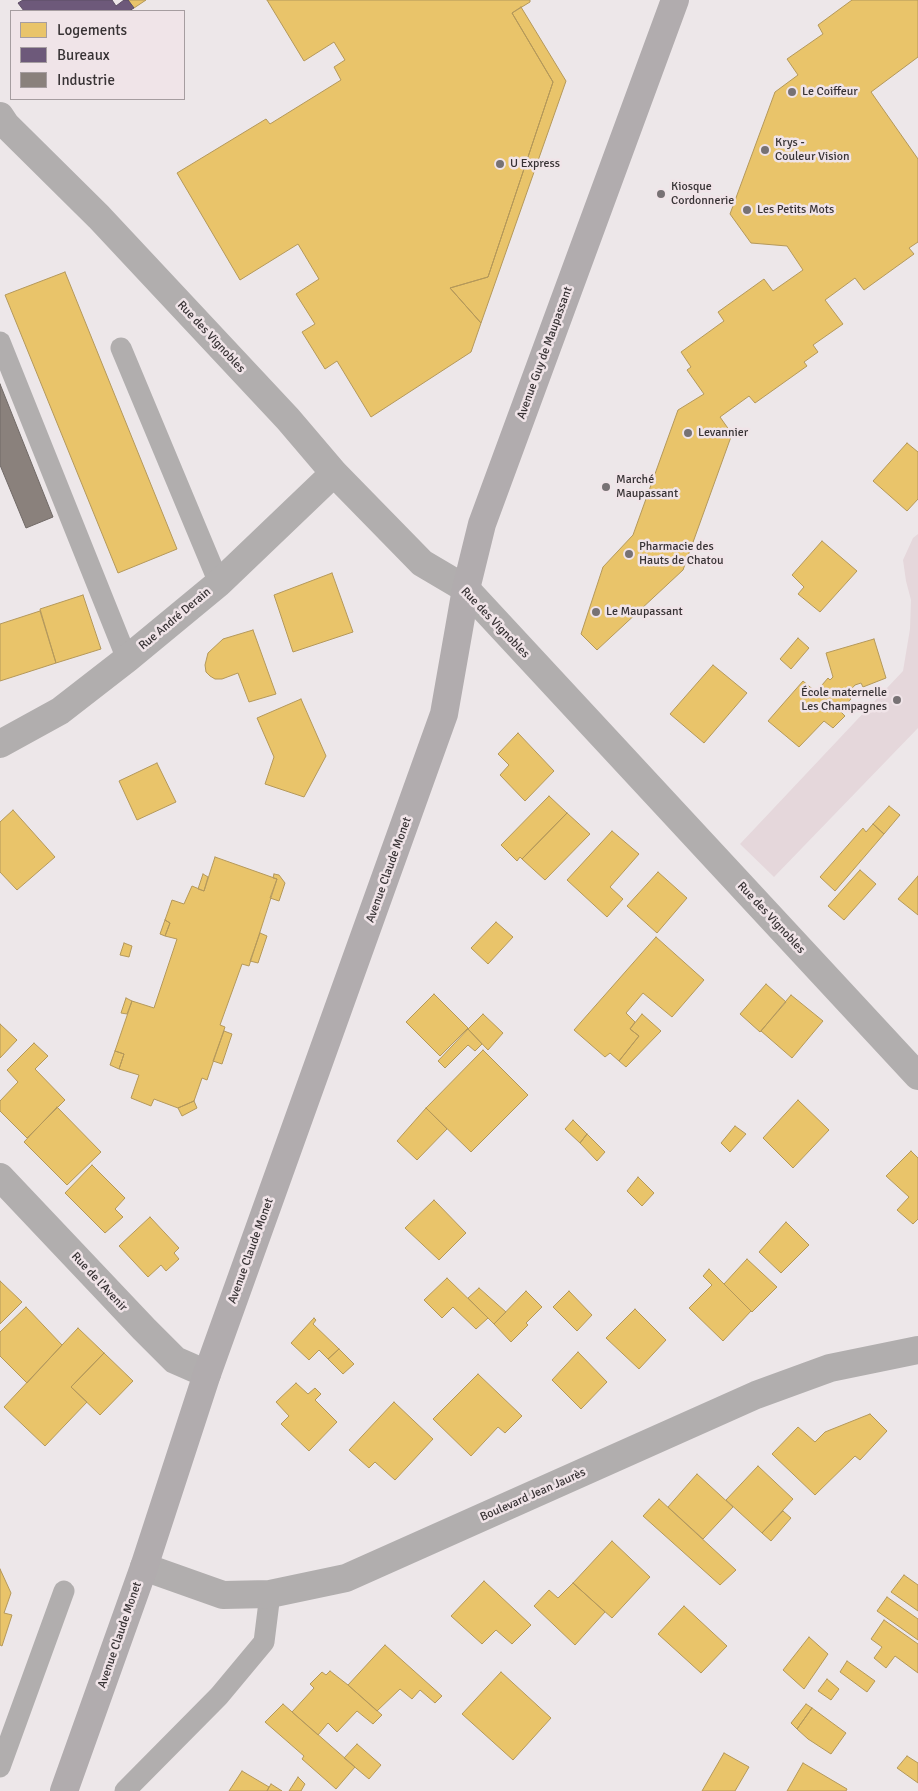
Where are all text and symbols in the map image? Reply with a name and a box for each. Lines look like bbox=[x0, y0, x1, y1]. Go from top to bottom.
legend bbox=[10, 10, 185, 100]
text: Logements bbox=[57, 21, 127, 39]
text: Bureaux bbox=[57, 46, 110, 64]
text: Industrie bbox=[57, 71, 115, 89]
place label: Le Coiffeur bbox=[802, 85, 858, 99]
marker: Le Coiffeur bbox=[786, 86, 798, 98]
place label: Krys - Couleur Vision bbox=[775, 136, 849, 164]
marker: Krys - Couleur Vision bbox=[759, 144, 771, 156]
place label: U Express bbox=[510, 157, 560, 171]
marker: U Express bbox=[494, 158, 506, 170]
place label: Kiosque Cordonnerie bbox=[671, 180, 734, 208]
marker: Kiosque Cordonnerie bbox=[655, 188, 667, 200]
place label: Les Petits Mots bbox=[757, 203, 834, 217]
marker: Les Petits Mots bbox=[741, 204, 753, 216]
street label: Avenue Guy de Maupassant bbox=[514, 285, 576, 421]
street label: Rue des Vignobles bbox=[174, 298, 248, 376]
place label: Levannier bbox=[698, 426, 748, 440]
marker: Levannier bbox=[682, 427, 694, 439]
place label: Marché Maupassant bbox=[616, 473, 678, 501]
marker: Marché Maupassant bbox=[600, 481, 612, 493]
place label: Pharmacie des Hauts de Chatou bbox=[639, 540, 723, 568]
marker: Pharmacie des Hauts de Chatou bbox=[623, 548, 635, 560]
street label: Rue André Derain bbox=[136, 585, 214, 653]
street label: Rue des Vignobles bbox=[458, 585, 532, 661]
place label: Le Maupassant bbox=[606, 605, 683, 619]
marker: Le Maupassant bbox=[590, 606, 602, 618]
place label: École maternelle Les Champagnes bbox=[801, 686, 887, 714]
marker: École maternelle Les Champagnes bbox=[891, 694, 903, 706]
street label: Avenue Claude Monet bbox=[363, 815, 415, 925]
street label: Rue des Vignobles bbox=[734, 879, 808, 957]
street label: Avenue Claude Monet bbox=[225, 1196, 277, 1306]
street label: Rue de l'Avenir bbox=[68, 1250, 130, 1314]
street label: Boulevard Jean Jaurès bbox=[478, 1465, 588, 1525]
street label: Avenue Claude Monet bbox=[95, 1580, 145, 1690]

